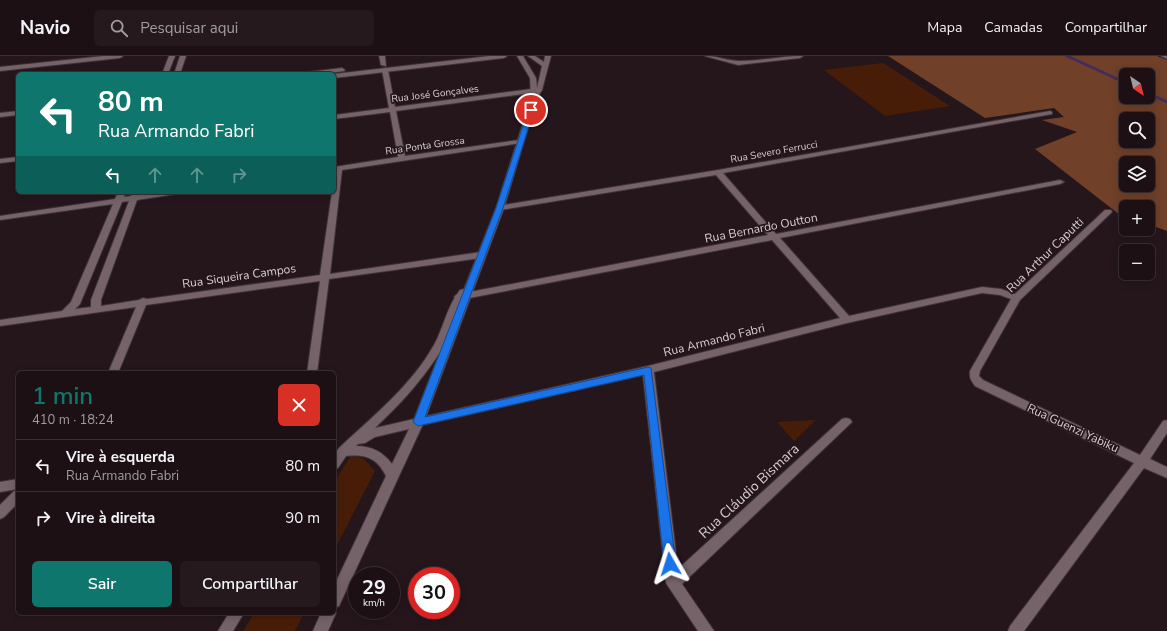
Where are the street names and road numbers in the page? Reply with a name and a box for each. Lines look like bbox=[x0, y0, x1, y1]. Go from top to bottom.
street label: Rua José Gonçalves bbox=[390, 82, 480, 106]
street label: Rua Ponta Grossa bbox=[384, 133, 466, 159]
street label: Rua Severo Ferrucci bbox=[729, 137, 819, 167]
street label: Rua Bernardo Outton bbox=[703, 209, 819, 247]
street label: Rua Arthur Caputti bbox=[1003, 214, 1087, 296]
street label: Rua Siqueira Campos bbox=[181, 260, 297, 292]
street label: Rua Armando Fabri bbox=[661, 320, 767, 360]
street label: Rua Guenzi Yabiku bbox=[1025, 400, 1121, 456]
street label: Rua Cláudio Bismara bbox=[695, 439, 803, 543]

